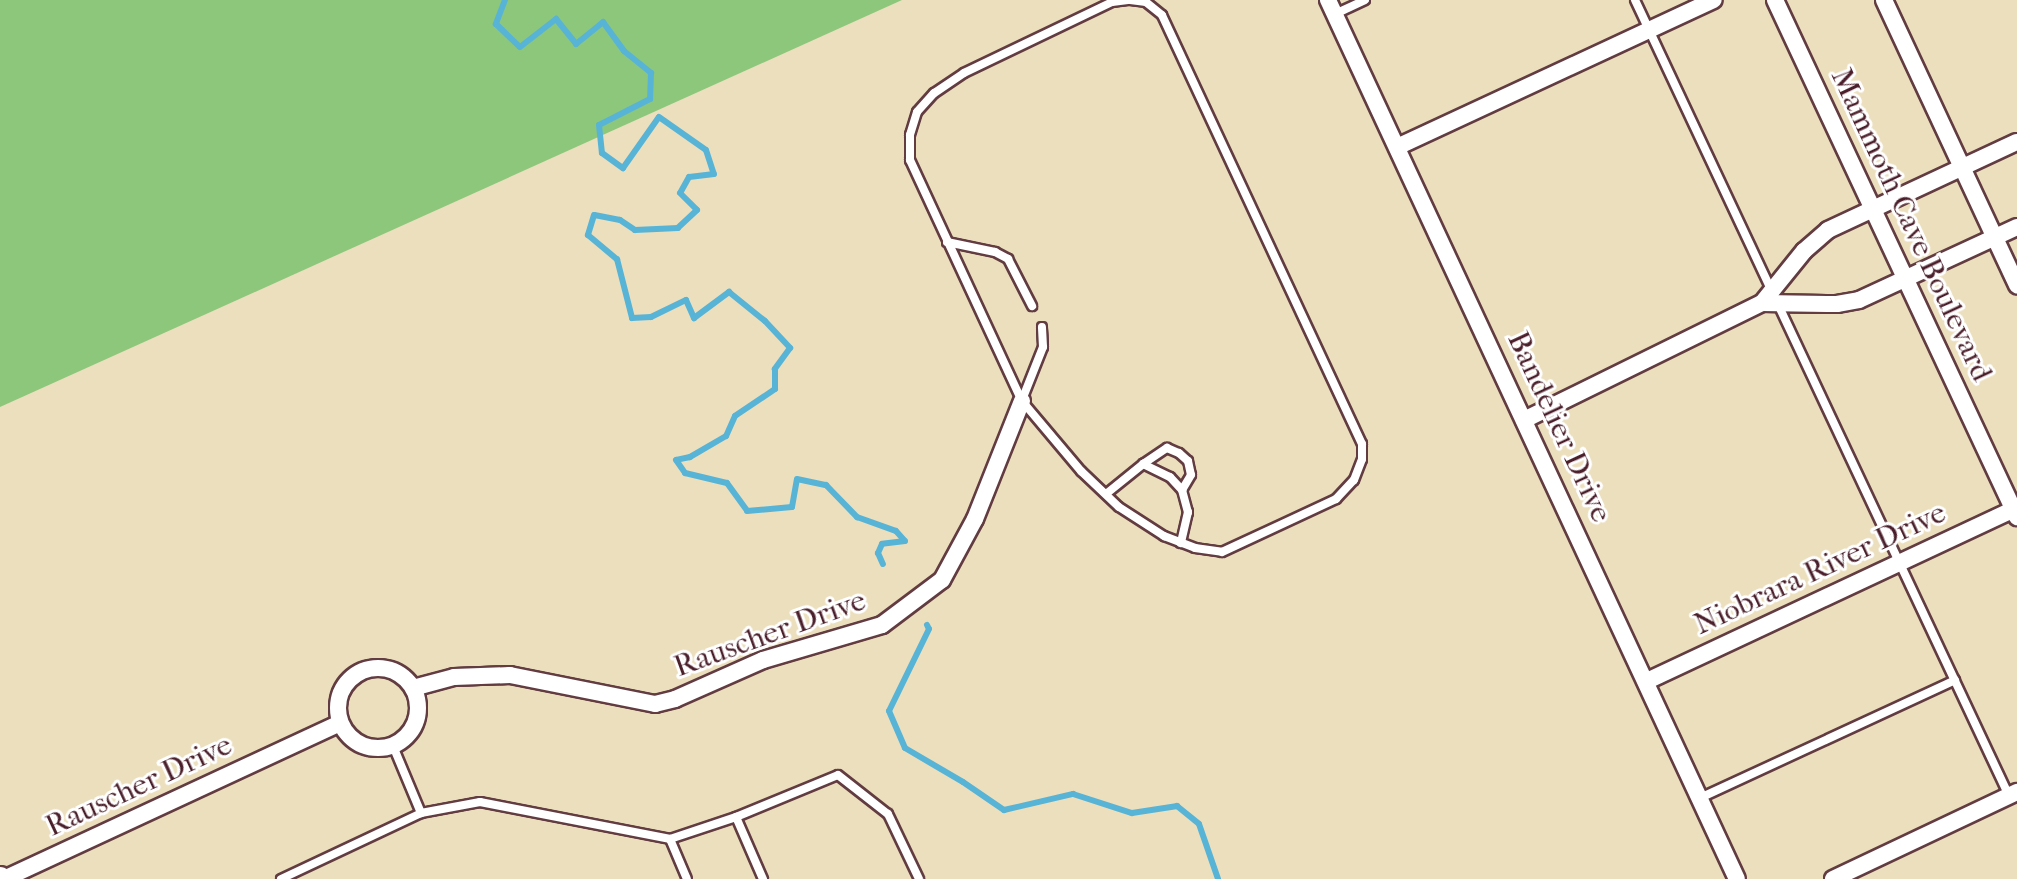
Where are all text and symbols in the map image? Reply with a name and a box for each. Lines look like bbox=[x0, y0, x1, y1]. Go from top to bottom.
street label: Mammoth Cave Boulevard bbox=[1823, 63, 1999, 387]
street label: Bandelier Drive bbox=[1499, 326, 1619, 528]
street label: Niobrara River Drive bbox=[1689, 495, 1951, 643]
street label: Rauscher Drive bbox=[669, 583, 871, 685]
street label: Rauscher Drive bbox=[40, 727, 238, 845]

